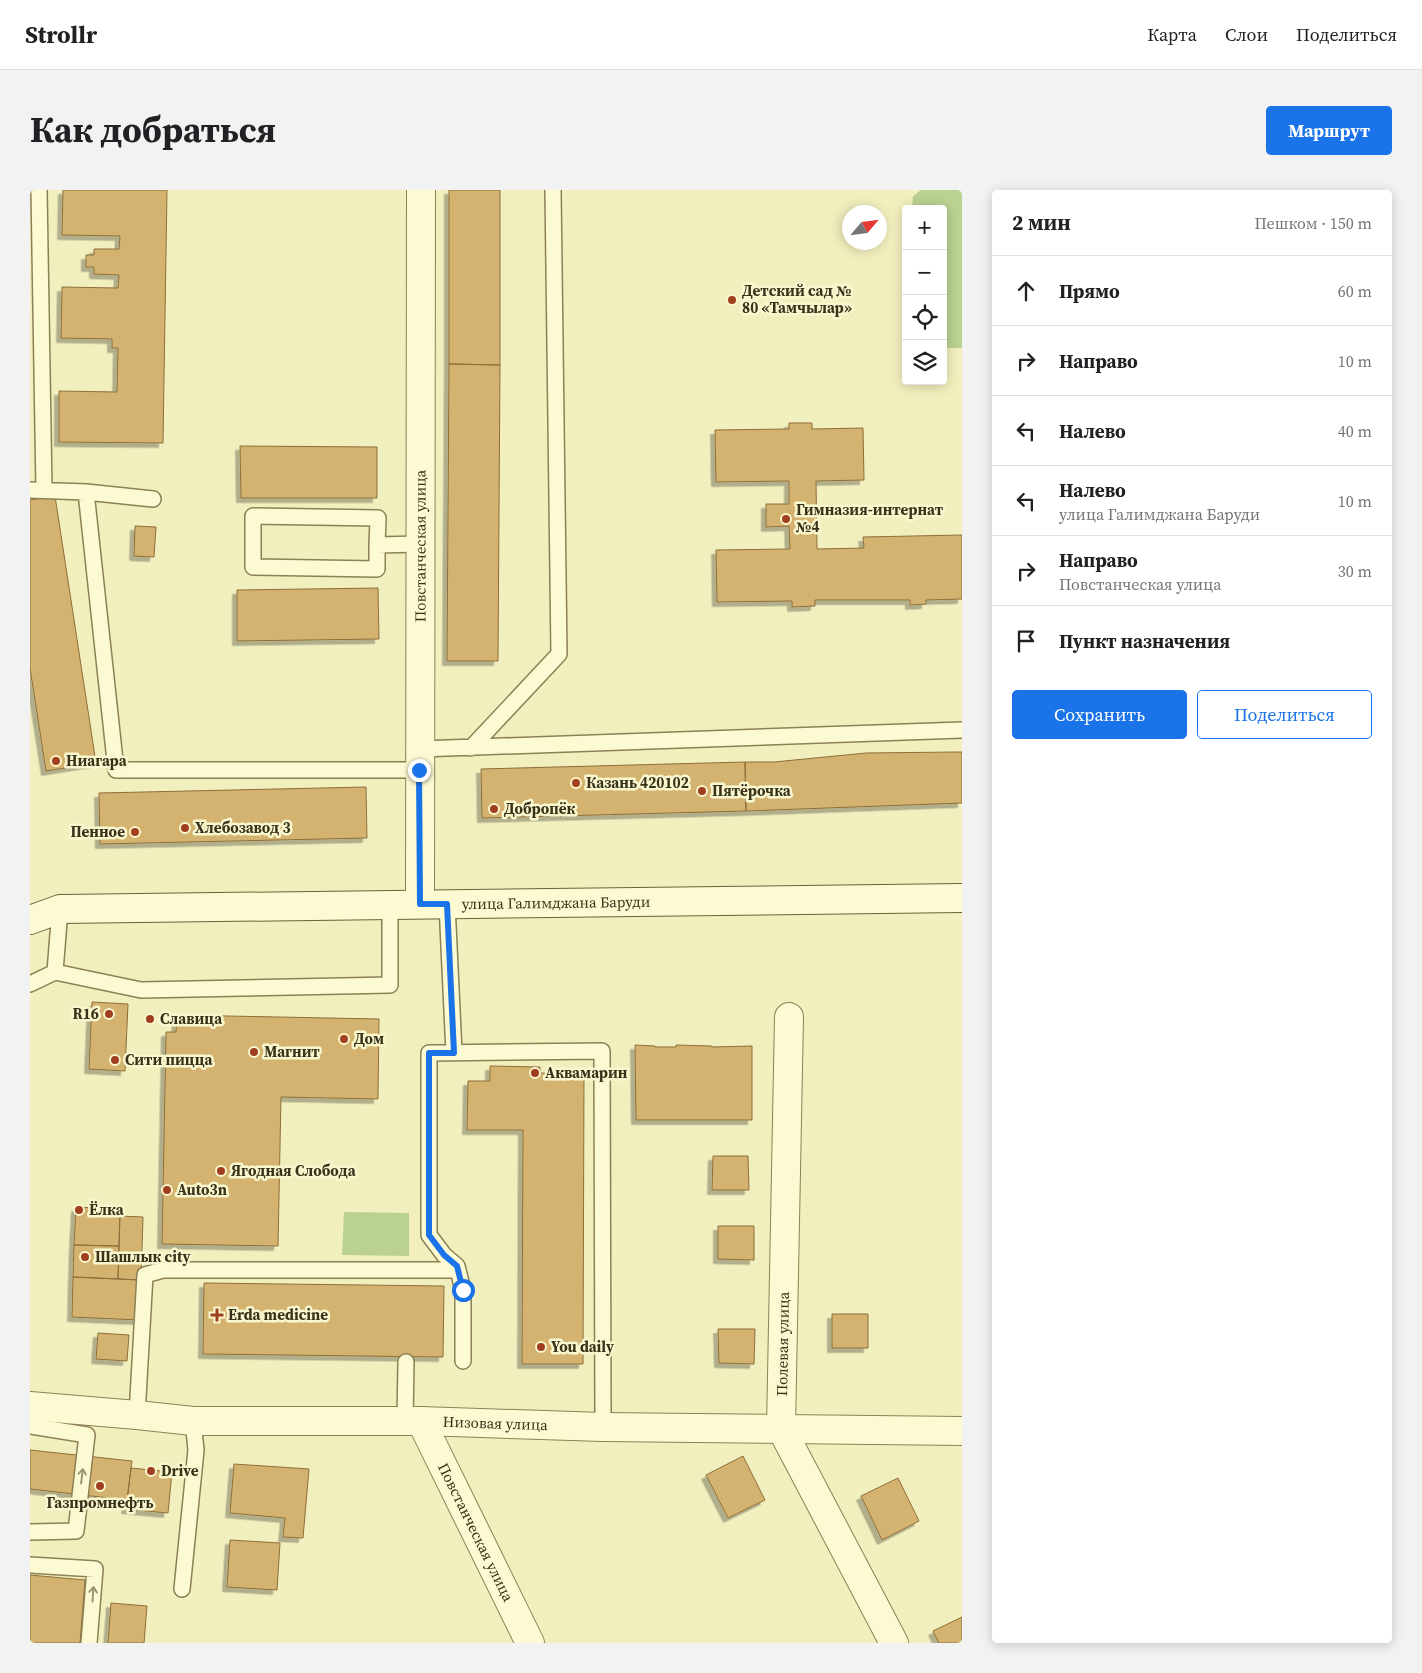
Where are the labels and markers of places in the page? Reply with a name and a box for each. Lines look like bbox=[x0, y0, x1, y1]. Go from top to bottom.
place label: Детский сад № 80 «Тамчылар» bbox=[742, 280, 852, 318]
marker: Детский сад № 80 «Тамчылар» bbox=[726, 294, 738, 306]
place label: Гимназия-интернат №4 bbox=[795, 499, 944, 537]
marker: Гимназия-интернат №4 bbox=[780, 513, 792, 525]
place label: Ниагара bbox=[66, 750, 128, 771]
marker: Ниагара bbox=[50, 755, 62, 767]
place label: Казань 420102 bbox=[586, 772, 689, 793]
marker: Казань 420102 bbox=[570, 777, 582, 789]
place label: Пятёрочка bbox=[712, 780, 792, 801]
marker: Пятёрочка bbox=[696, 785, 708, 797]
place label: Добропёк bbox=[504, 798, 576, 819]
marker: Добропёк bbox=[488, 803, 500, 815]
place label: Хлебозавод 3 bbox=[195, 817, 291, 838]
place label: Пенное bbox=[71, 821, 125, 842]
marker: Хлебозавод 3 bbox=[179, 822, 191, 834]
marker: Пенное bbox=[129, 826, 141, 838]
place label: R16 bbox=[72, 1003, 99, 1024]
marker: R16 bbox=[103, 1008, 115, 1020]
place label: Славица bbox=[160, 1008, 223, 1029]
marker: Славица bbox=[144, 1013, 156, 1025]
place label: Дом bbox=[354, 1028, 384, 1049]
marker: Дом bbox=[338, 1033, 350, 1045]
place label: Магнит bbox=[264, 1041, 320, 1062]
marker: Магнит bbox=[248, 1046, 260, 1058]
place label: Сити пицца bbox=[125, 1049, 213, 1070]
marker: Сити пицца bbox=[109, 1054, 121, 1066]
place label: Аквамарин bbox=[545, 1062, 628, 1083]
marker: Аквамарин bbox=[529, 1067, 541, 1079]
place label: Ягодная Слобода bbox=[231, 1160, 357, 1181]
marker: Ягодная Слобода bbox=[215, 1165, 227, 1177]
place label: Auto3n bbox=[177, 1179, 227, 1200]
marker: Auto3n bbox=[161, 1184, 173, 1196]
place label: Ёлка bbox=[89, 1199, 125, 1220]
marker: Ёлка bbox=[73, 1204, 85, 1216]
place label: Шашлык city bbox=[95, 1246, 190, 1267]
marker: Шашлык city bbox=[79, 1251, 91, 1263]
place label: Erda medicine bbox=[228, 1304, 328, 1325]
marker: Erda medicine bbox=[210, 1308, 224, 1322]
place label: You daily bbox=[551, 1336, 614, 1357]
marker: You daily bbox=[535, 1341, 547, 1353]
place label: Drive bbox=[161, 1460, 199, 1481]
marker: Drive bbox=[145, 1465, 157, 1477]
marker: Газпромнефть bbox=[94, 1480, 106, 1492]
place label: Газпромнефть bbox=[47, 1492, 153, 1513]

